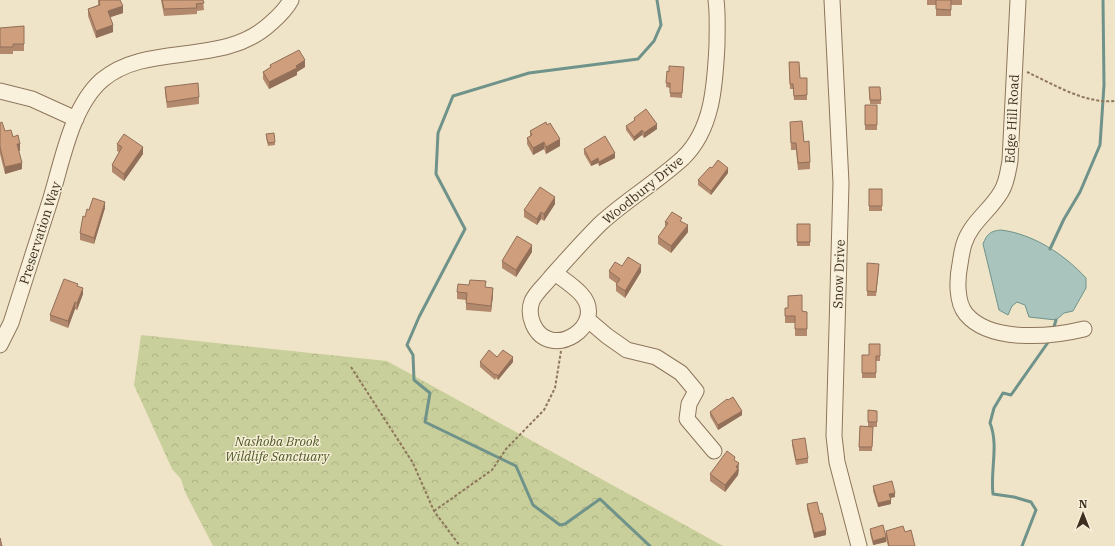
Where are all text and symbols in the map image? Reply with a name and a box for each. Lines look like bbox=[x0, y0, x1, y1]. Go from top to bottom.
street label: Edge Hill Road bbox=[1001, 74, 1023, 164]
street label: Woodbury Drive bbox=[599, 152, 687, 228]
street label: Preservation Way bbox=[15, 179, 65, 287]
street label: Snow Drive bbox=[829, 239, 849, 309]
park label: Nashoba Brook Wildlife Sanctuary bbox=[225, 433, 330, 465]
north arrow bbox=[1063, 494, 1103, 534]
text: N bbox=[1079, 497, 1088, 511]

